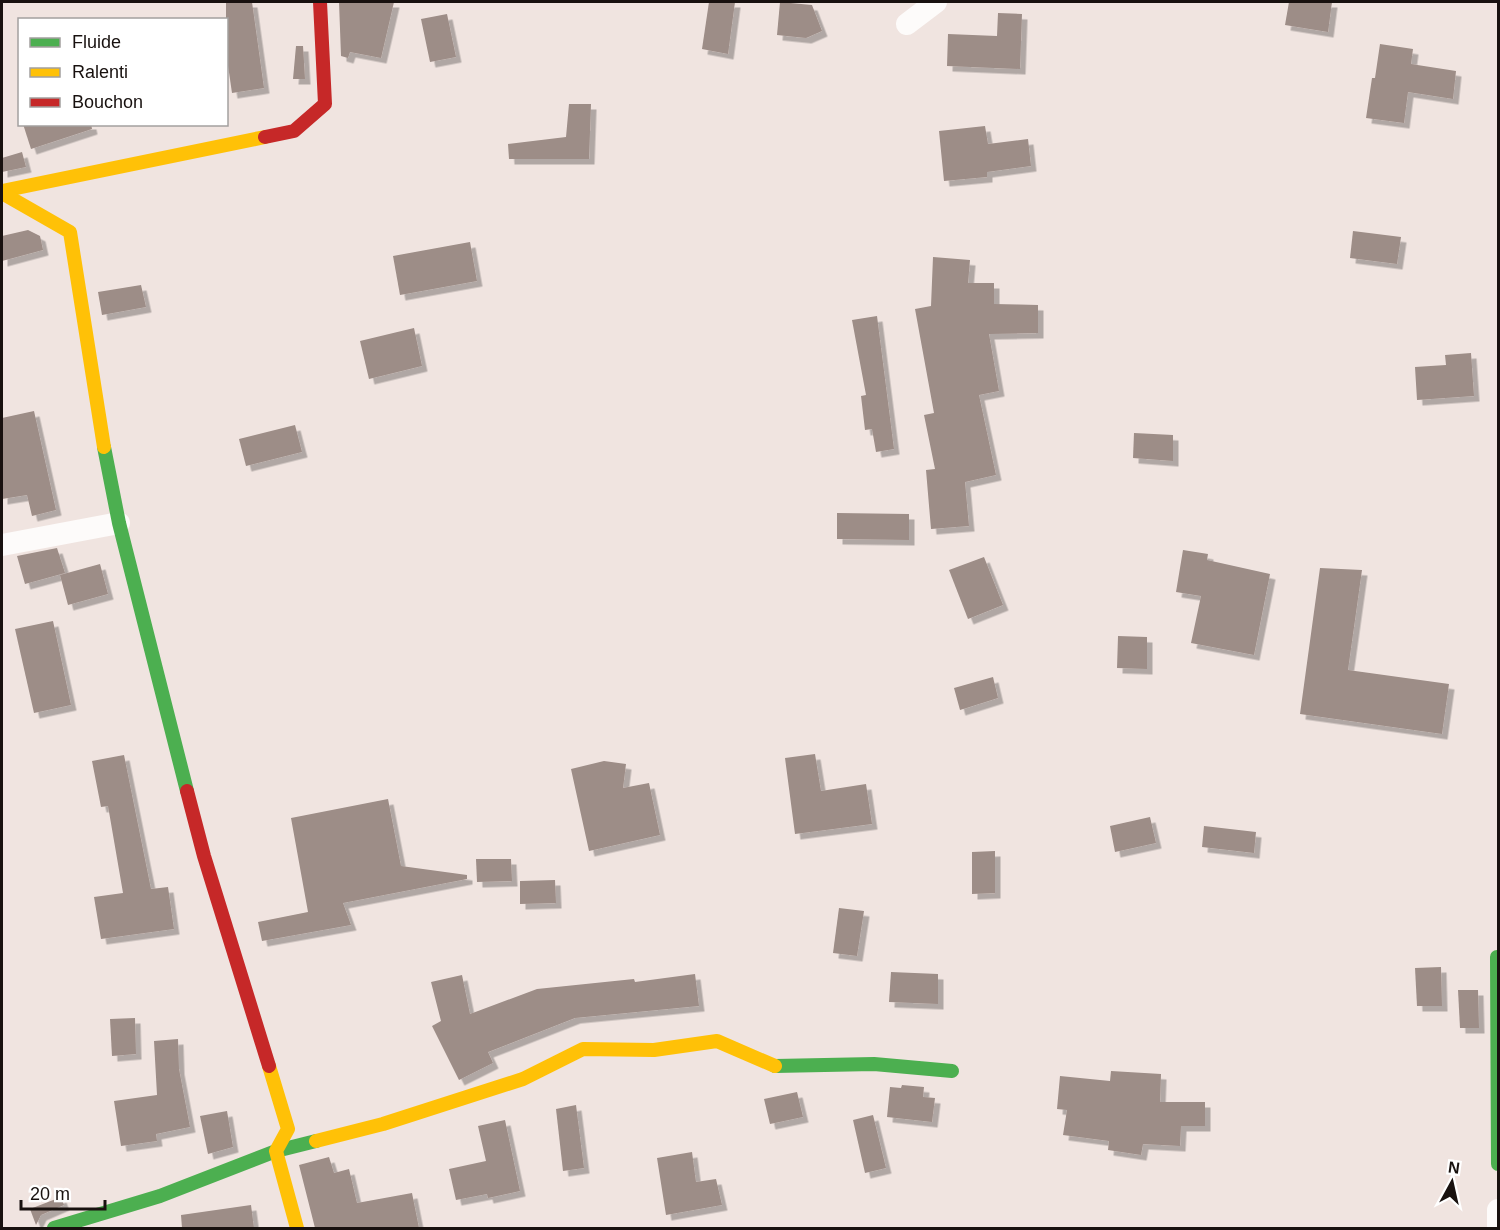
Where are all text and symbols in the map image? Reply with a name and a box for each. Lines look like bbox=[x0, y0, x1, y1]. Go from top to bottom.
legend bbox=[18, 18, 228, 126]
text: Fluide bbox=[72, 32, 121, 52]
text: Ralenti bbox=[72, 62, 128, 82]
text: Bouchon bbox=[72, 92, 143, 112]
north arrow bbox=[1422, 1152, 1482, 1212]
text: N bbox=[1447, 1158, 1461, 1177]
scale bar bbox=[21, 1173, 105, 1211]
text: 20 m bbox=[30, 1184, 70, 1204]

